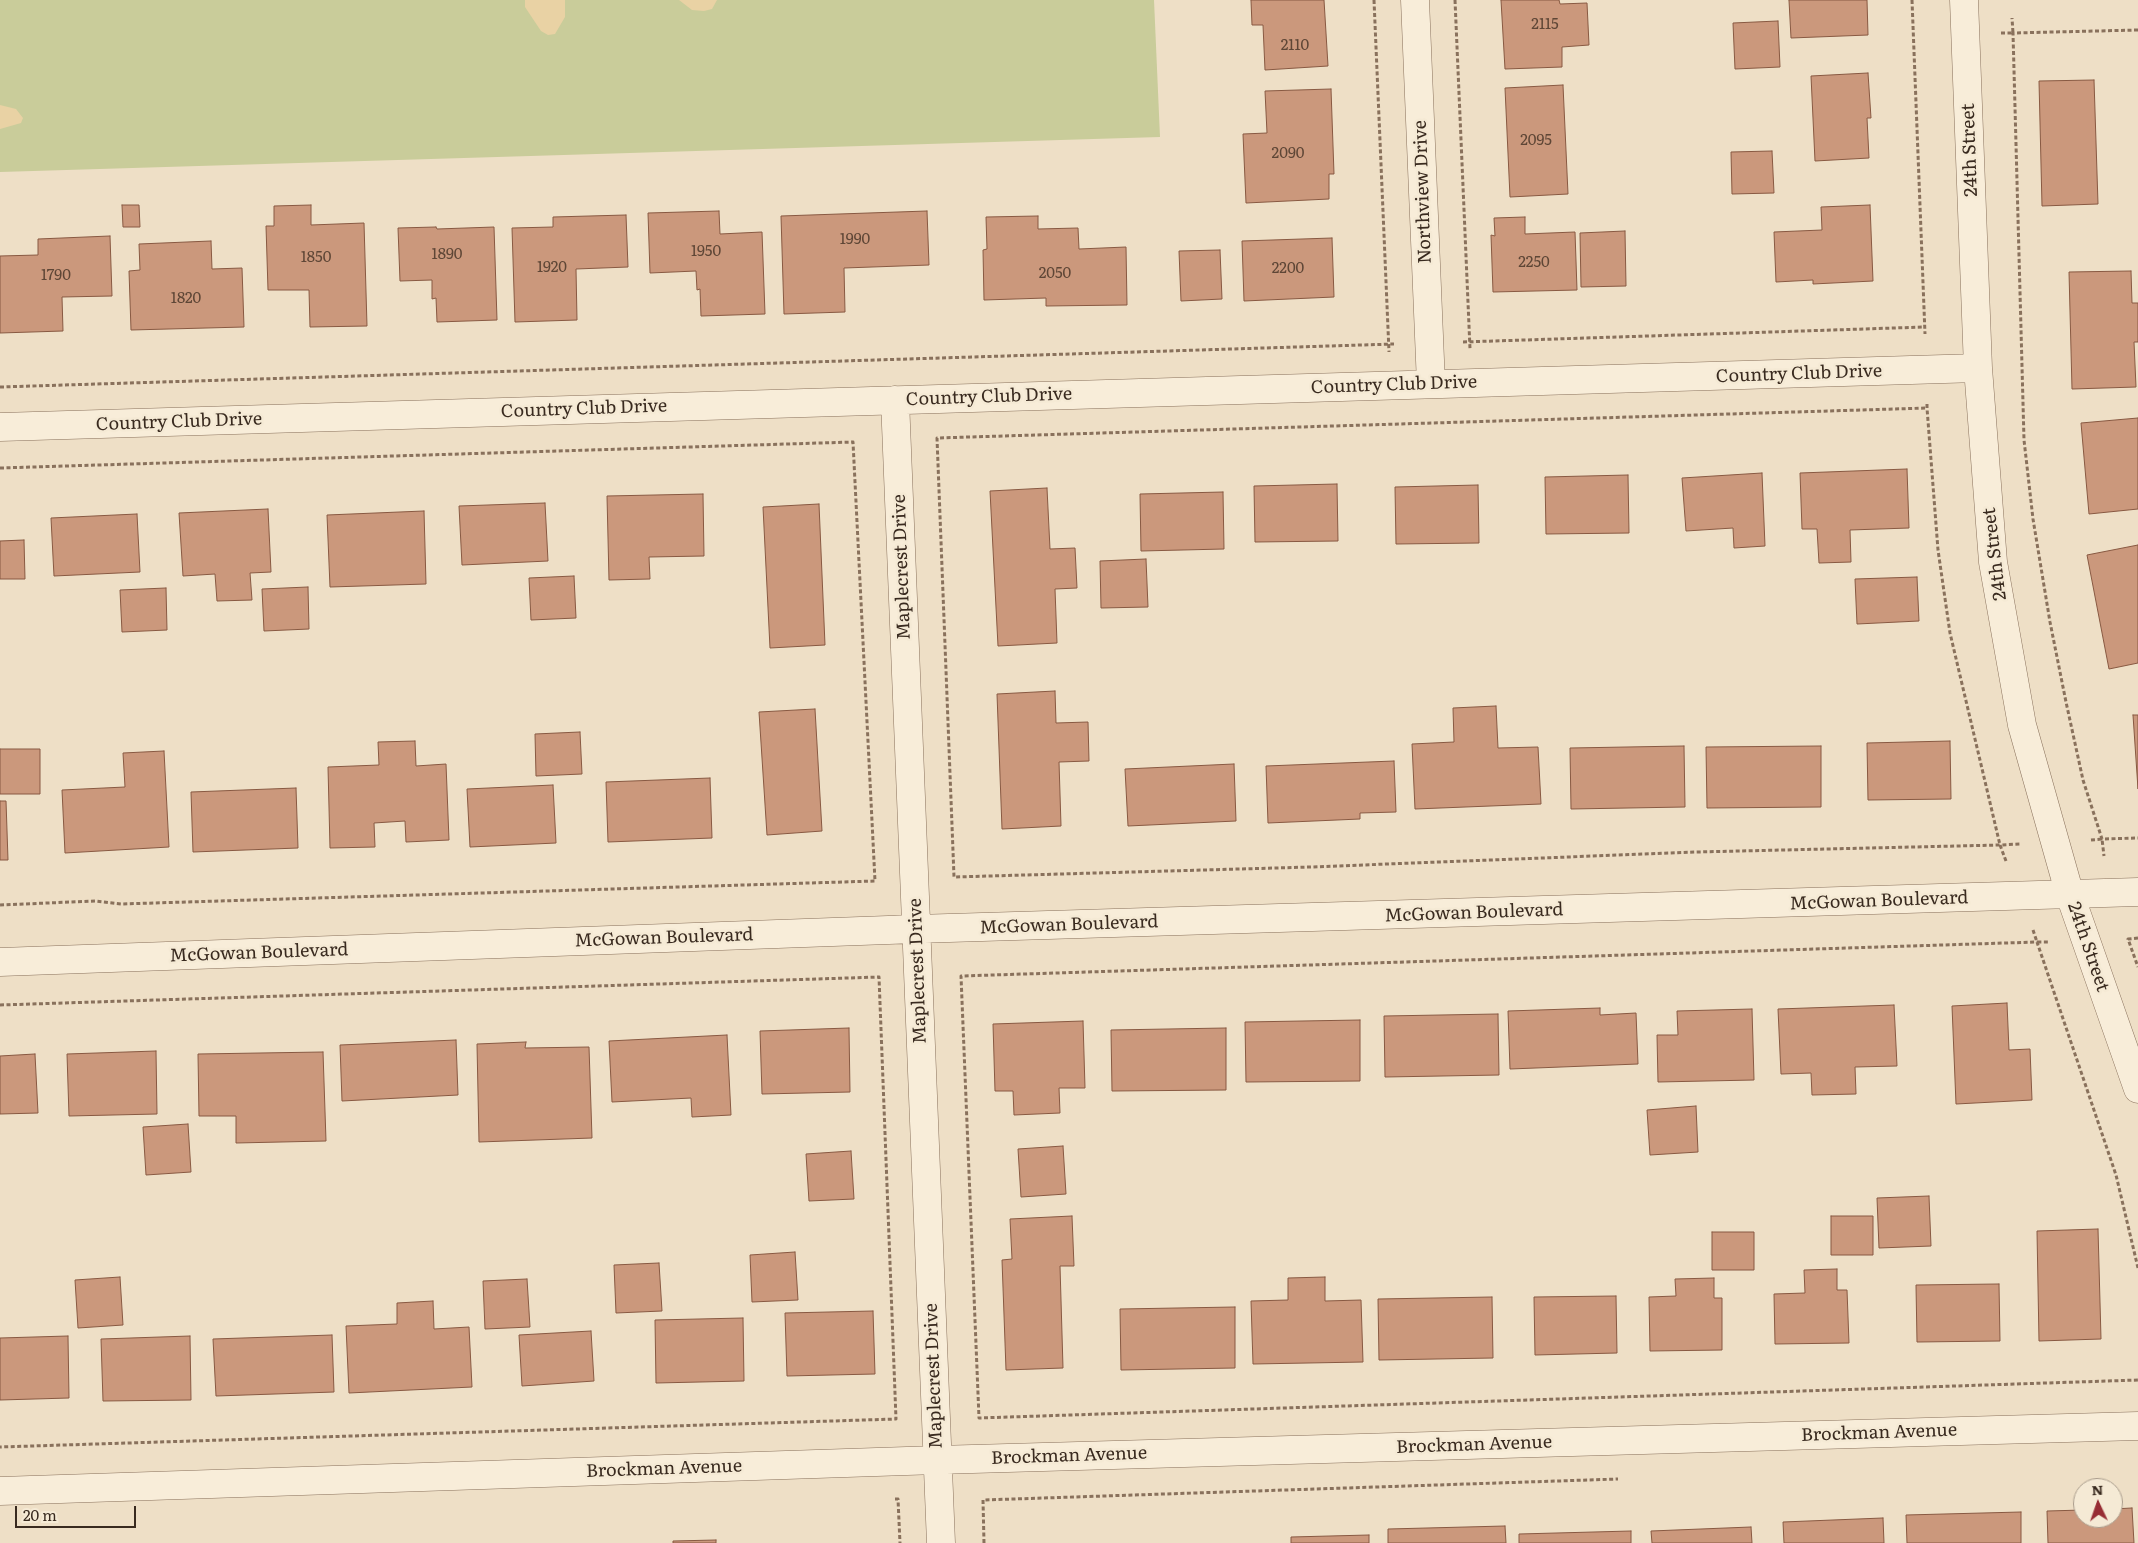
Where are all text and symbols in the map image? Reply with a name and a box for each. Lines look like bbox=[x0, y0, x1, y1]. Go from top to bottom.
house number: 2115 bbox=[1531, 16, 1559, 34]
house number: 2110 bbox=[1281, 37, 1309, 55]
street label: 24th Street bbox=[1958, 103, 1982, 197]
street label: Northview Drive bbox=[1410, 120, 1436, 264]
house number: 2095 bbox=[1520, 132, 1552, 150]
house number: 2090 bbox=[1272, 145, 1304, 163]
house number: 1990 bbox=[840, 231, 870, 249]
house number: 1950 bbox=[691, 243, 721, 261]
house number: 1890 bbox=[432, 246, 462, 264]
house number: 1850 bbox=[301, 249, 331, 267]
house number: 2250 bbox=[1518, 254, 1550, 272]
house number: 1920 bbox=[537, 259, 567, 277]
house number: 2200 bbox=[1272, 260, 1304, 278]
house number: 2050 bbox=[1039, 265, 1071, 283]
house number: 1790 bbox=[41, 267, 71, 285]
house number: 1820 bbox=[171, 290, 201, 308]
street label: Country Club Drive bbox=[1716, 360, 1882, 388]
street label: Country Club Drive bbox=[1311, 371, 1477, 399]
street label: Country Club Drive bbox=[906, 383, 1072, 411]
street label: Country Club Drive bbox=[501, 395, 667, 423]
street label: Country Club Drive bbox=[96, 408, 262, 436]
street label: Maplecrest Drive bbox=[889, 494, 915, 640]
street label: 24th Street bbox=[1979, 506, 2011, 602]
street label: McGowan Boulevard bbox=[1789, 887, 1969, 915]
street label: Maplecrest Drive bbox=[905, 898, 931, 1044]
street label: McGowan Boulevard bbox=[1384, 899, 1564, 927]
street label: 24th Street bbox=[2063, 899, 2113, 995]
street label: McGowan Boulevard bbox=[979, 911, 1159, 939]
street label: McGowan Boulevard bbox=[574, 924, 754, 952]
street label: McGowan Boulevard bbox=[169, 939, 349, 967]
street label: Maplecrest Drive bbox=[921, 1303, 947, 1449]
street label: Brockman Avenue bbox=[1801, 1419, 1957, 1447]
street label: Brockman Avenue bbox=[1396, 1431, 1552, 1459]
street label: Brockman Avenue bbox=[991, 1442, 1147, 1470]
street label: Brockman Avenue bbox=[586, 1455, 742, 1483]
north arrow bbox=[2073, 1478, 2123, 1528]
text: N bbox=[2091, 1479, 2104, 1499]
scale bar bbox=[18, 1496, 139, 1528]
text: 20 m bbox=[23, 1503, 57, 1526]

